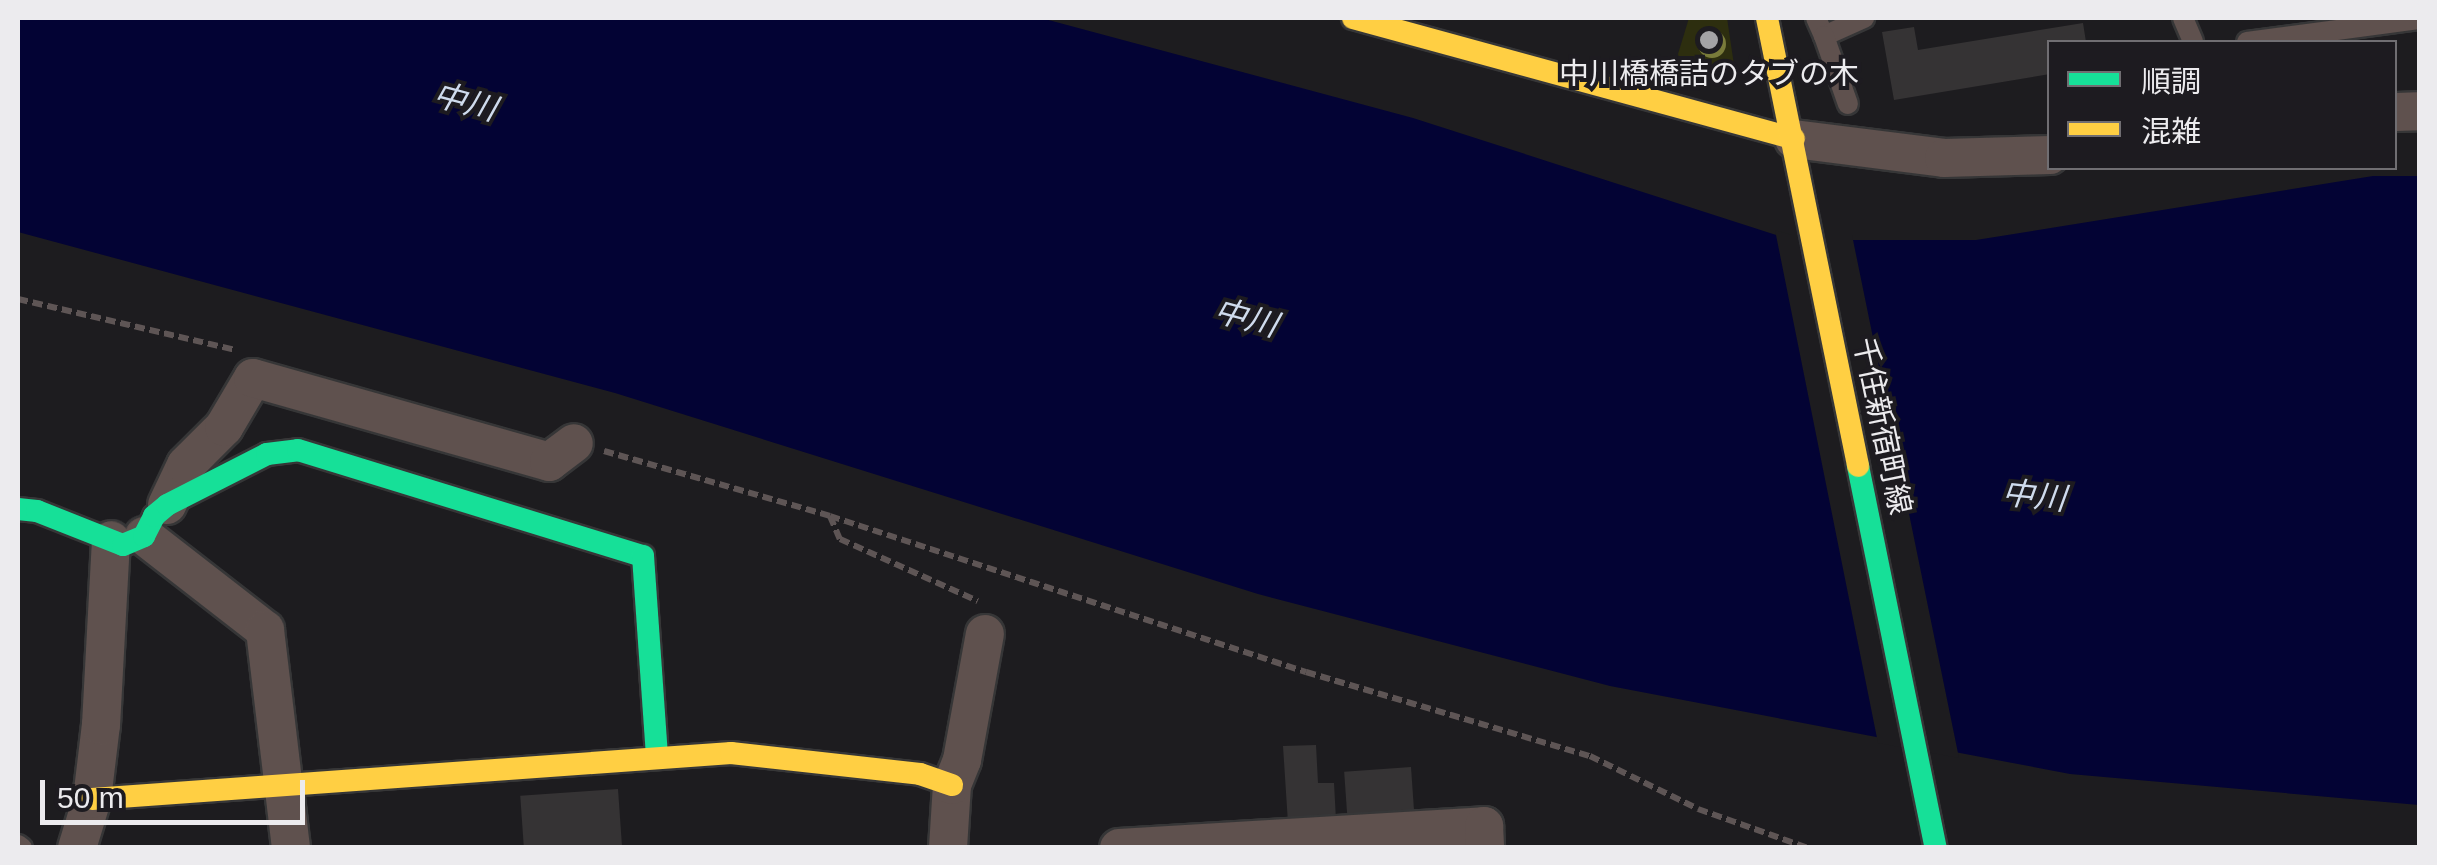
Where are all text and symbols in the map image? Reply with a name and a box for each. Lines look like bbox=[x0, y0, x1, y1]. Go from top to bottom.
marker: 中川橋橋詰のタブの木 bbox=[1698, 29, 1720, 51]
legend bbox=[2047, 40, 2397, 170]
place label: 中川橋橋詰のタブの木 bbox=[1559, 56, 1859, 92]
text: 順調 bbox=[2141, 65, 2201, 98]
water label: 中川 bbox=[429, 75, 501, 129]
text: 混雑 bbox=[2141, 115, 2201, 148]
water label: 中川 bbox=[1210, 291, 1282, 345]
street label: 千住新宿町線 bbox=[1846, 334, 1918, 518]
water label: 中川 bbox=[2000, 474, 2068, 518]
scale bar bbox=[45, 760, 310, 822]
text: 50 m bbox=[57, 781, 124, 814]

